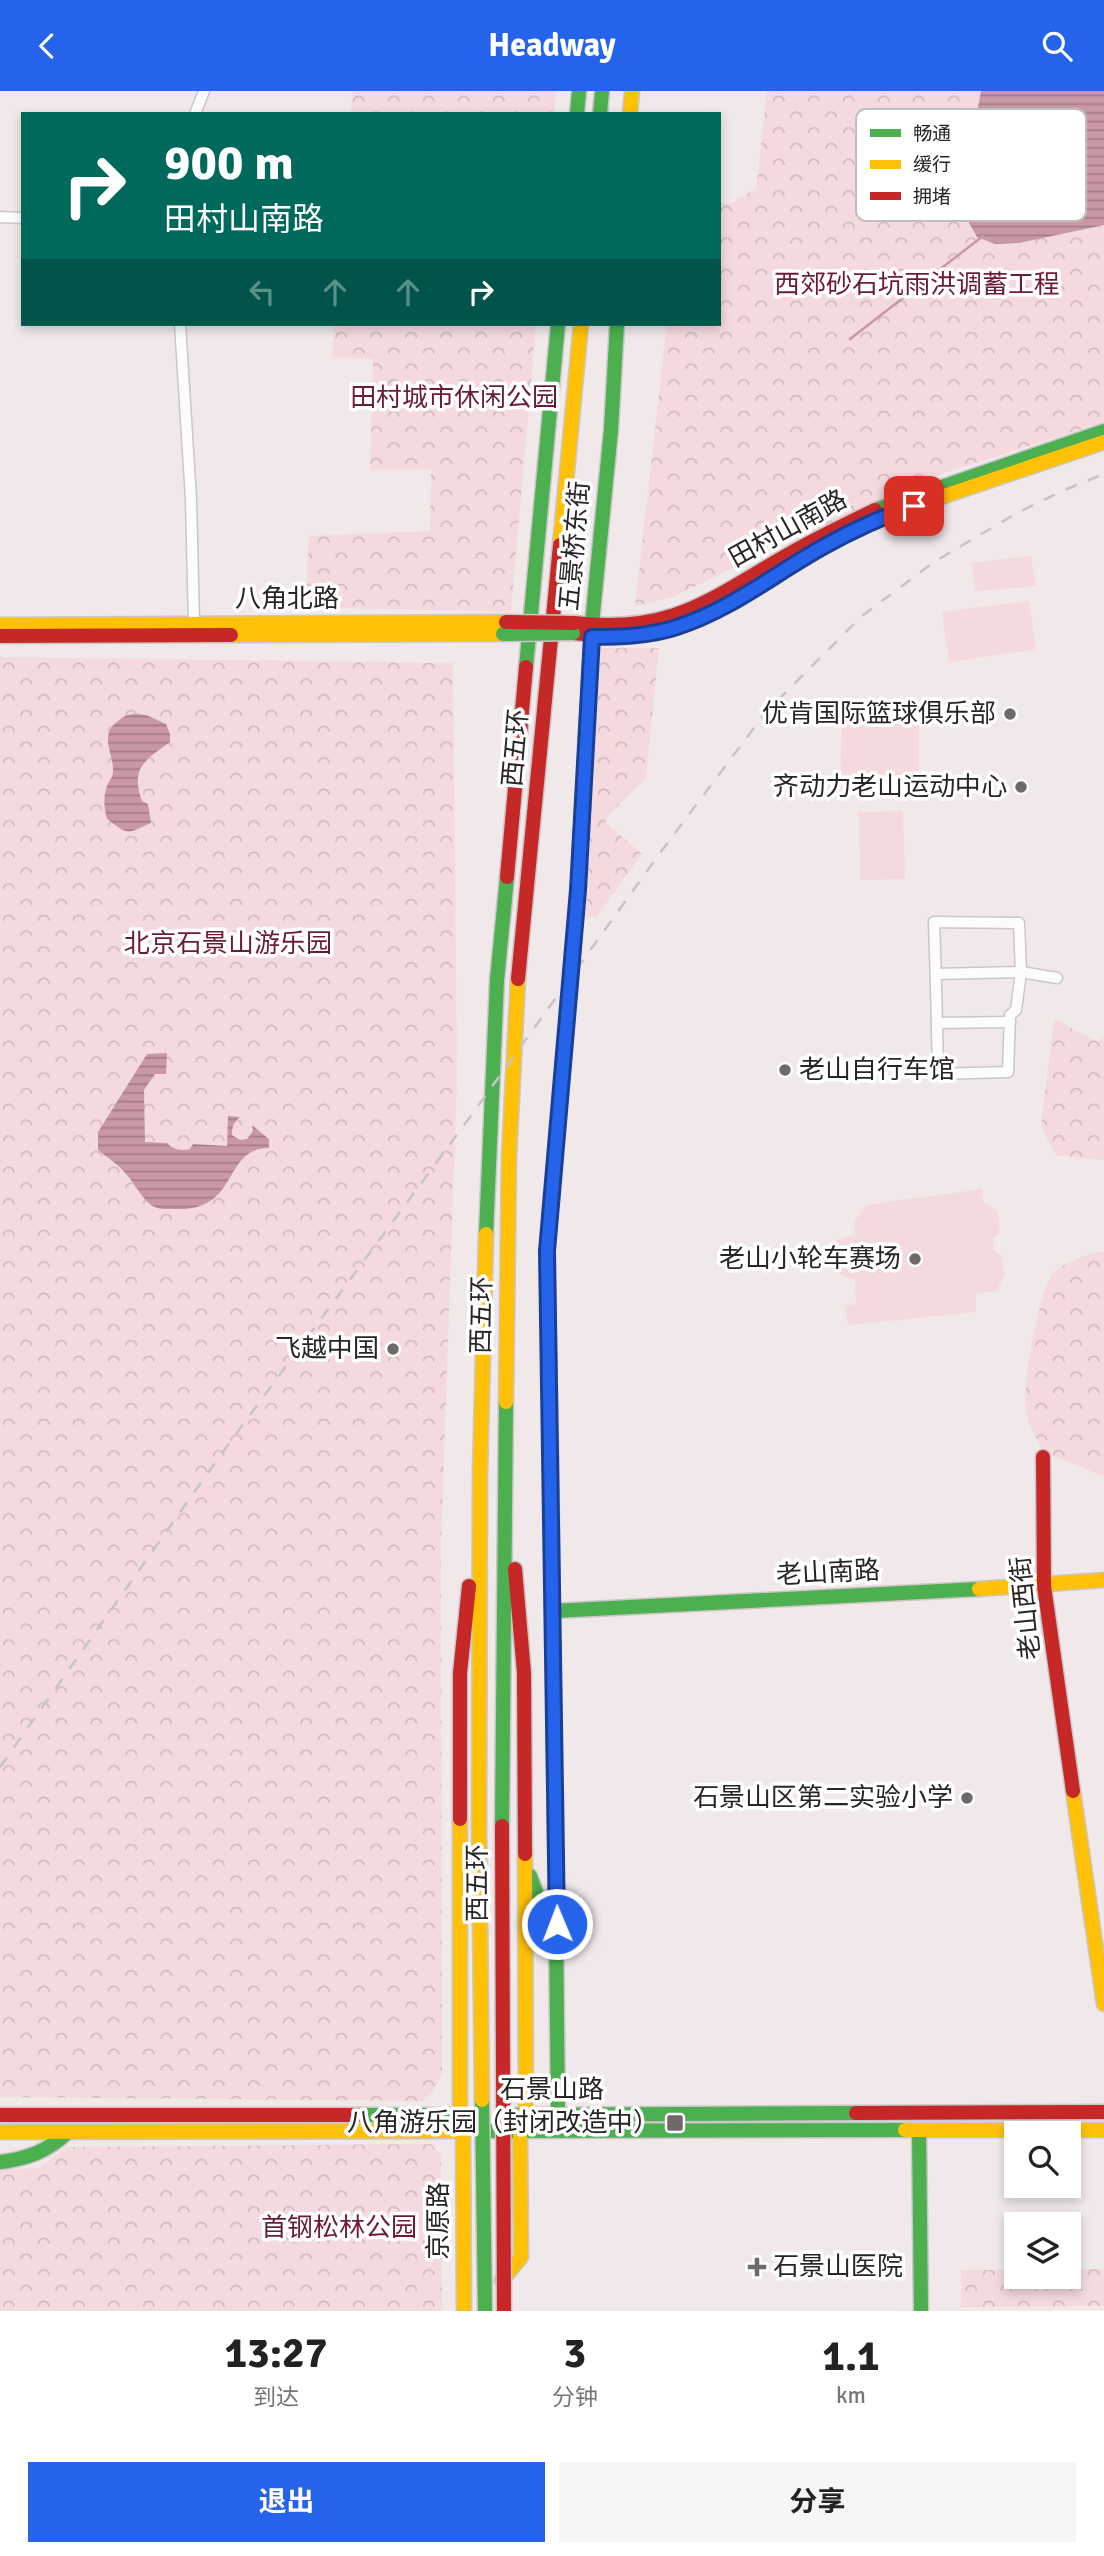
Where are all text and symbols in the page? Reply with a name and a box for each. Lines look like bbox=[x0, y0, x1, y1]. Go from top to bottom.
text: Headway bbox=[488, 26, 616, 65]
icon: back bbox=[28, 27, 66, 65]
icon: search bbox=[1038, 27, 1076, 65]
legend bbox=[856, 109, 1086, 221]
text: 畅通 bbox=[913, 122, 951, 146]
text: 900 m bbox=[164, 133, 294, 193]
icon: right bbox=[49, 140, 140, 231]
text: 缓行 bbox=[913, 153, 951, 177]
text: 拥堵 bbox=[913, 185, 951, 209]
text: 田村山南路 bbox=[164, 200, 324, 239]
park label: 西郊砂石坑雨洪调蓄工程 bbox=[774, 269, 1060, 301]
icon: left bbox=[243, 273, 281, 311]
icon: ahead bbox=[316, 273, 354, 311]
icon: ahead bbox=[389, 273, 427, 311]
icon: right bbox=[462, 273, 500, 311]
park label: 田村城市休闲公园 bbox=[350, 382, 558, 414]
pin bbox=[884, 476, 944, 536]
street label: 五景桥东街 bbox=[553, 480, 597, 612]
street label: 田村山南路 bbox=[723, 483, 853, 575]
icon: arrive bbox=[895, 487, 933, 525]
street label: 八角北路 bbox=[235, 583, 339, 615]
place label: 优肯国际篮球俱乐部 bbox=[762, 698, 996, 730]
marker: 优肯国际篮球俱乐部 bbox=[1002, 706, 1018, 722]
street label: 西五环 bbox=[497, 708, 535, 788]
place label: 齐动力老山运动中心 bbox=[773, 771, 1007, 803]
marker: 齐动力老山运动中心 bbox=[1013, 779, 1029, 795]
park label: 北京石景山游乐园 bbox=[124, 928, 332, 960]
place label: 老山自行车馆 bbox=[799, 1054, 955, 1086]
marker: 老山自行车馆 bbox=[777, 1062, 793, 1078]
place label: 老山小轮车赛场 bbox=[719, 1243, 901, 1275]
marker: 老山小轮车赛场 bbox=[907, 1251, 923, 1267]
street label: 西五环 bbox=[465, 1276, 499, 1354]
place label: 飞越中国 bbox=[275, 1333, 379, 1365]
marker: 飞越中国 bbox=[385, 1341, 401, 1357]
street label: 老山南路 bbox=[775, 1554, 881, 1592]
street label: 老山西街 bbox=[1005, 1555, 1047, 1661]
place label: 石景山区第二实验小学 bbox=[693, 1782, 953, 1814]
marker: 石景山区第二实验小学 bbox=[959, 1790, 975, 1806]
street label: 西五环 bbox=[462, 1844, 494, 1922]
position arrow bbox=[520, 1887, 594, 1961]
street label: 石景山路 bbox=[500, 2074, 604, 2106]
place label: 八角游乐园（封闭改造中） bbox=[347, 2107, 659, 2139]
marker: 八角游乐园（封闭改造中） bbox=[665, 2113, 685, 2133]
map controls bbox=[1004, 2121, 1081, 2289]
button: search bbox=[1004, 2121, 1081, 2198]
street label: 京原路 bbox=[423, 2182, 455, 2260]
park label: 首钢松林公园 bbox=[261, 2212, 417, 2244]
button: layers bbox=[1004, 2212, 1081, 2289]
place label: 石景山医院 bbox=[773, 2251, 903, 2283]
marker: 石景山医院 bbox=[747, 2257, 767, 2277]
text: 13:27 bbox=[224, 2328, 327, 2379]
text: 3 bbox=[564, 2328, 586, 2379]
text: 1.1 bbox=[822, 2331, 880, 2382]
text: km bbox=[836, 2381, 866, 2410]
text: 到达 bbox=[253, 2383, 299, 2412]
text: 分钟 bbox=[552, 2383, 598, 2412]
button: 退出 bbox=[28, 2462, 545, 2542]
button: 分享 bbox=[559, 2462, 1076, 2542]

